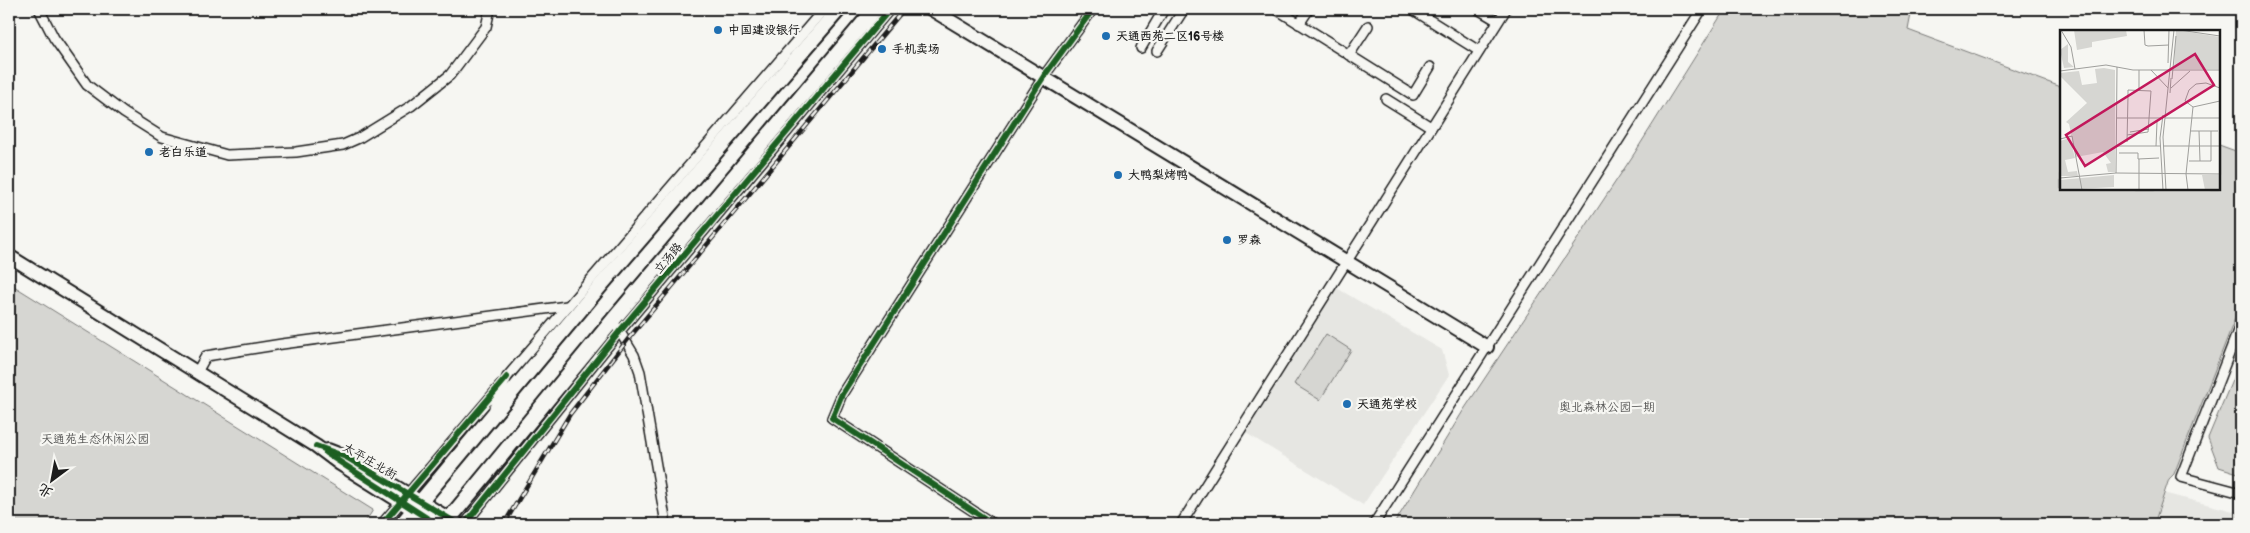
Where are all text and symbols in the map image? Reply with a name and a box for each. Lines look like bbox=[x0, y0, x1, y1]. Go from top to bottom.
place label: 中国建设银行 bbox=[728, 23, 800, 38]
marker: 中国建设银行 bbox=[712, 24, 724, 36]
place label: 天通西苑二区16号楼 bbox=[1116, 29, 1224, 44]
marker: 天通西苑二区16号楼 bbox=[1100, 30, 1112, 42]
inset map bbox=[2060, 30, 2220, 190]
place label: 手机卖场 bbox=[892, 42, 940, 57]
marker: 手机卖场 bbox=[876, 43, 888, 55]
place label: 老白乐道 bbox=[159, 145, 207, 160]
marker: 老白乐道 bbox=[143, 146, 155, 158]
place label: 大鸭梨烤鸭 bbox=[1128, 168, 1188, 183]
marker: 大鸭梨烤鸭 bbox=[1112, 169, 1124, 181]
place label: 罗森 bbox=[1237, 233, 1261, 248]
marker: 罗森 bbox=[1221, 234, 1233, 246]
street label: 立汤路 bbox=[651, 240, 686, 277]
place label: 天通苑学校 bbox=[1357, 397, 1417, 412]
marker: 天通苑学校 bbox=[1341, 398, 1353, 410]
park label: 奥北森林公园一期 bbox=[1559, 400, 1655, 415]
park label: 天通苑生态休闲公园 bbox=[41, 432, 149, 447]
street label: 太平庄北街 bbox=[340, 440, 399, 483]
north arrow bbox=[28, 456, 78, 506]
text: 北 bbox=[35, 480, 56, 502]

